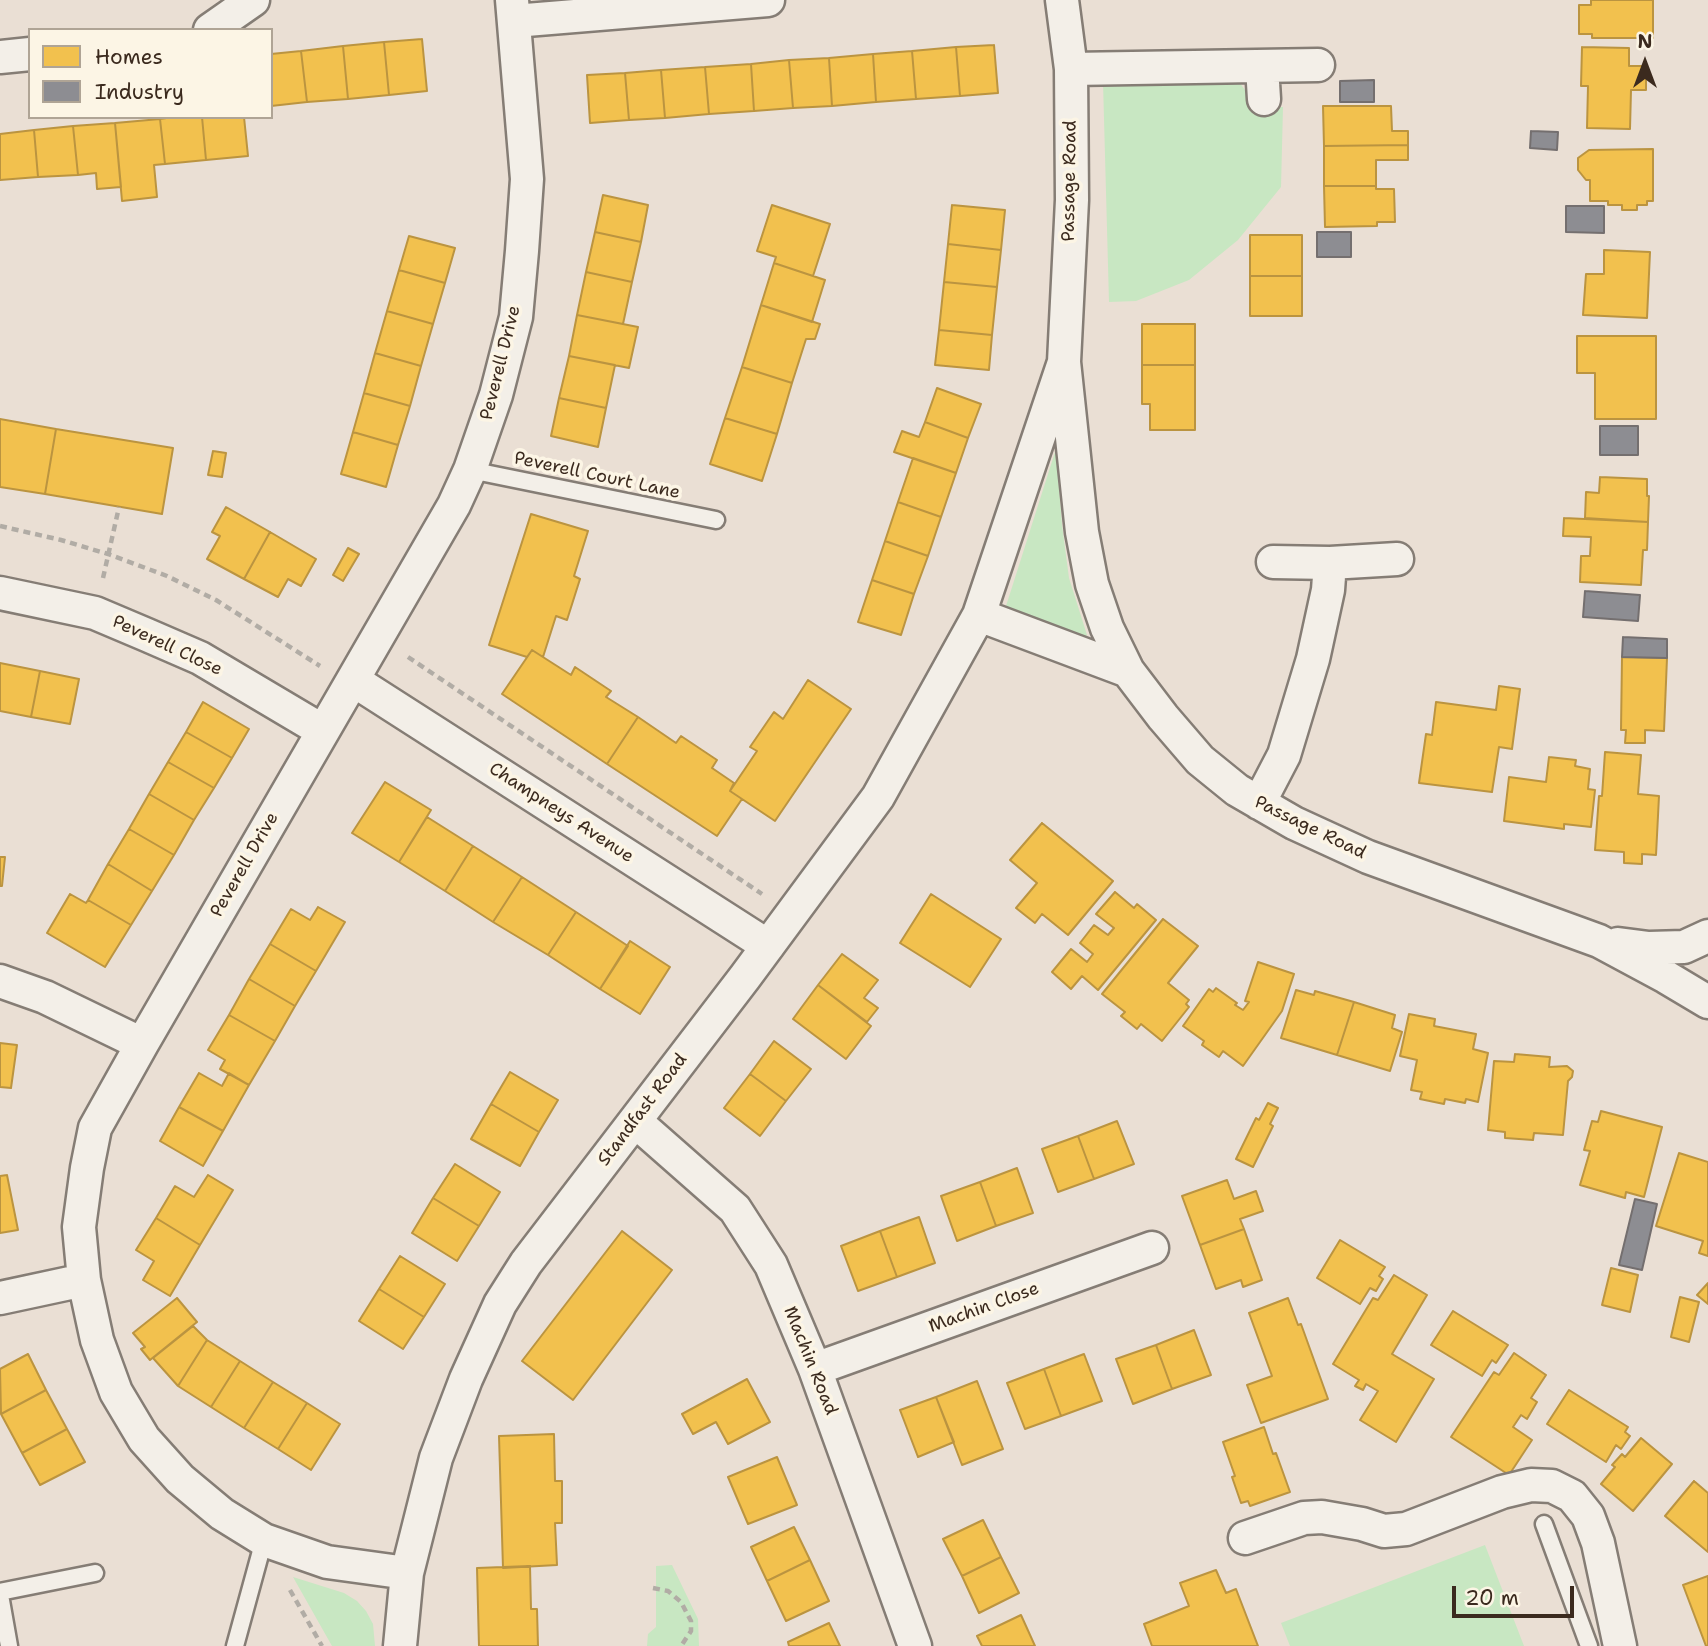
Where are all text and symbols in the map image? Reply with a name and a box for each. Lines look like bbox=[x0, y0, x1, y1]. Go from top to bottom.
legend bbox=[28, 28, 273, 119]
north arrow bbox=[1610, 28, 1680, 98]
text: N bbox=[1637, 29, 1653, 54]
text: Homes bbox=[95, 43, 163, 71]
text: Industry bbox=[95, 78, 184, 106]
street label: Passage Road bbox=[1058, 120, 1082, 242]
street label: Peverell Drive bbox=[476, 303, 526, 423]
street label: Peverell Court Lane bbox=[512, 448, 682, 504]
street label: Peverell Close bbox=[109, 611, 225, 681]
street label: Champneys Avenue bbox=[485, 758, 637, 868]
street label: Passage Road bbox=[1251, 792, 1369, 864]
street label: Peverell Drive bbox=[206, 809, 284, 921]
street label: Standfast Road bbox=[594, 1049, 692, 1171]
street label: Machin Close bbox=[926, 1278, 1042, 1338]
street label: Machin Road bbox=[778, 1304, 842, 1418]
scale bar bbox=[1456, 1572, 1578, 1616]
text: 20 m bbox=[1465, 1584, 1519, 1612]

